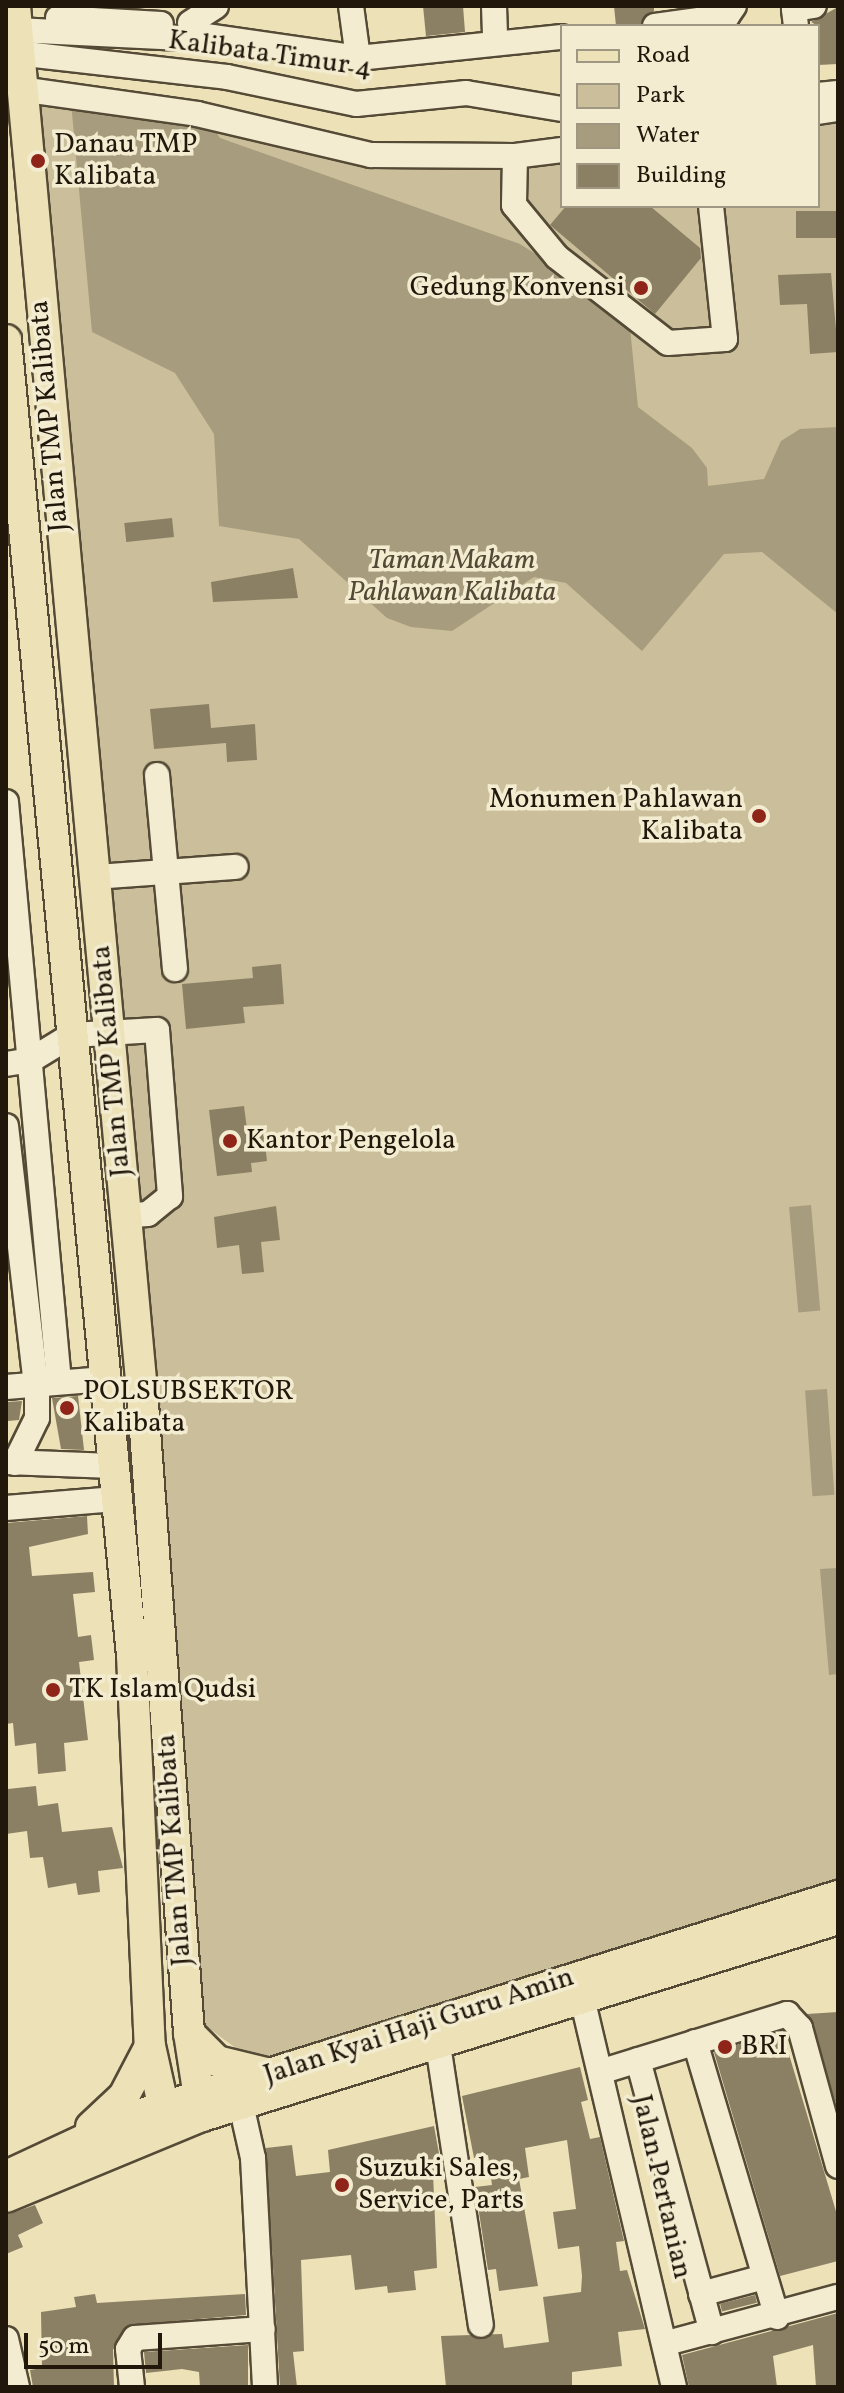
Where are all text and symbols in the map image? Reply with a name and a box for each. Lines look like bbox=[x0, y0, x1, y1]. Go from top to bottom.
street label: Kalibata Timur 4 bbox=[166, 24, 374, 86]
legend bbox=[560, 24, 820, 208]
text: Road bbox=[636, 39, 690, 73]
text: Park bbox=[636, 79, 685, 113]
text: Water bbox=[636, 119, 700, 153]
place label: Danau TMP Kalibata bbox=[54, 128, 198, 194]
marker: Danau TMP Kalibata bbox=[29, 152, 47, 170]
text: Building bbox=[636, 159, 726, 193]
place label: Gedung Konvensi bbox=[410, 271, 625, 305]
marker: Gedung Konvensi bbox=[632, 279, 650, 297]
street label: Jalan TMP Kalibata bbox=[23, 298, 77, 534]
park label: Taman Makam Pahlawan Kalibata bbox=[348, 544, 556, 610]
place label: Monumen Pahlawan Kalibata bbox=[489, 783, 743, 849]
marker: Monumen Pahlawan Kalibata bbox=[750, 807, 768, 825]
street label: Jalan TMP Kalibata bbox=[85, 943, 139, 1179]
place label: Kantor Pengelola bbox=[246, 1124, 456, 1158]
marker: Kantor Pengelola bbox=[221, 1132, 239, 1150]
place label: POLSUBSEKTOR Kalibata bbox=[83, 1375, 294, 1441]
marker: POLSUBSEKTOR Kalibata bbox=[58, 1399, 76, 1417]
place label: TK Islam Qudsi bbox=[69, 1673, 256, 1707]
marker: TK Islam Qudsi bbox=[44, 1681, 62, 1699]
street label: Jalan TMP Kalibata bbox=[150, 1732, 200, 1968]
street label: Jalan Kyai Haji Guru Amin bbox=[260, 1961, 578, 2093]
place label: BRI bbox=[741, 2030, 788, 2064]
marker: BRI bbox=[716, 2038, 734, 2056]
street label: Jalan Pertanian bbox=[623, 2092, 699, 2282]
place label: Suzuki Sales, Service, Parts bbox=[358, 2152, 524, 2218]
marker: Suzuki Sales, Service, Parts bbox=[333, 2176, 351, 2194]
scale bar bbox=[28, 2317, 166, 2367]
text: 50 m bbox=[38, 2330, 90, 2364]

